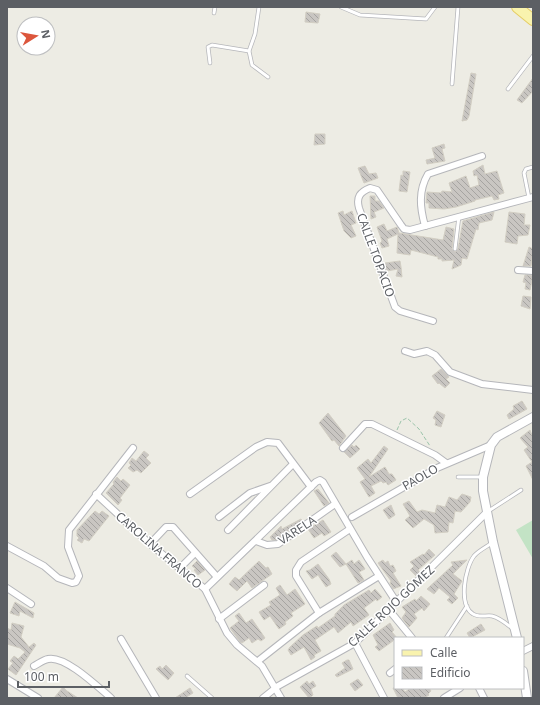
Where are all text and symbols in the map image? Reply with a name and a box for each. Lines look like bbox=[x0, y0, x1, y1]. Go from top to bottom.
north arrow bbox=[16, 16, 56, 56]
text: N bbox=[38, 28, 55, 40]
street label: CALLE TOPACIO bbox=[353, 210, 399, 300]
street label: PAOLO bbox=[399, 460, 441, 494]
street label: CAROLINA FRANCO bbox=[112, 508, 206, 592]
street label: VARELA bbox=[275, 511, 320, 549]
street label: CALLE ROJO GÓMEZ bbox=[344, 561, 438, 651]
legend bbox=[394, 637, 524, 689]
text: Calle bbox=[430, 644, 458, 661]
scale bar bbox=[18, 663, 109, 689]
text: Edificio bbox=[430, 664, 471, 681]
text: 100 m bbox=[24, 668, 59, 685]

